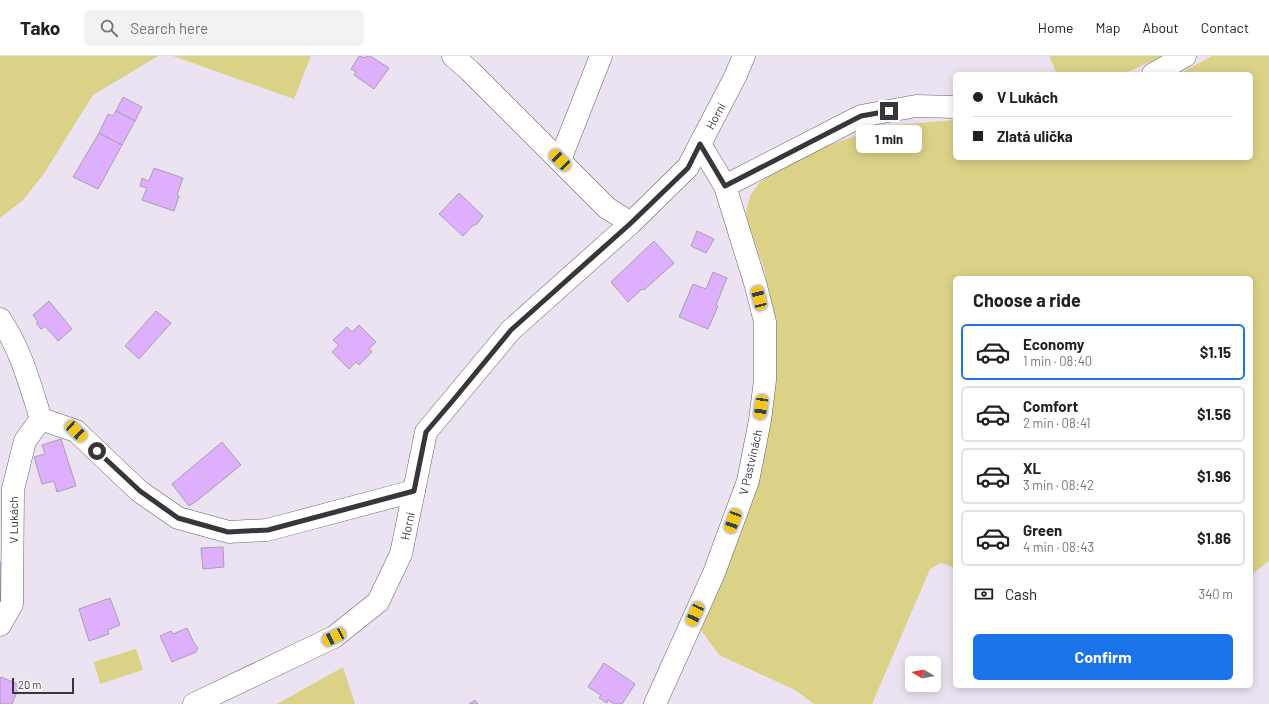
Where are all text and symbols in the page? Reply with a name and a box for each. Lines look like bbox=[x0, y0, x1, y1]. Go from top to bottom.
search box bbox=[84, 10, 364, 46]
text: Tako bbox=[20, 16, 60, 39]
icon: search bbox=[98, 17, 120, 39]
text: Search here bbox=[130, 19, 208, 37]
text: Home bbox=[1038, 19, 1074, 36]
text: Map bbox=[1096, 19, 1120, 36]
text: About bbox=[1142, 19, 1179, 36]
text: Contact bbox=[1201, 19, 1249, 36]
text: V Lukách bbox=[997, 88, 1058, 106]
street label: Horní bbox=[702, 100, 728, 132]
route end bbox=[880, 102, 898, 120]
callout: 1 min bbox=[856, 125, 922, 153]
text: Zlatá ulička bbox=[997, 127, 1073, 145]
text: 1 min bbox=[875, 131, 903, 147]
car bbox=[547, 147, 573, 173]
car bbox=[750, 285, 768, 311]
text: Choose a ride bbox=[973, 289, 1081, 311]
icon: car bbox=[975, 334, 1011, 370]
text: Economy bbox=[1023, 335, 1084, 353]
text: $1.15 bbox=[1200, 343, 1231, 361]
text: 1 min · 08:40 bbox=[1023, 353, 1092, 369]
car bbox=[753, 394, 769, 420]
icon: car bbox=[975, 396, 1011, 432]
text: Comfort bbox=[1023, 397, 1078, 415]
text: $1.56 bbox=[1197, 405, 1231, 423]
text: 2 min · 08:41 bbox=[1023, 415, 1091, 431]
car bbox=[63, 418, 89, 444]
street label: V Pastvinách bbox=[736, 428, 764, 496]
route start bbox=[88, 442, 106, 460]
icon: car bbox=[975, 458, 1011, 494]
text: XL bbox=[1023, 459, 1041, 477]
text: $1.96 bbox=[1197, 467, 1231, 485]
text: 3 min · 08:42 bbox=[1023, 477, 1094, 493]
street label: V Lukách bbox=[6, 496, 20, 544]
car bbox=[723, 508, 743, 534]
street label: Horní bbox=[397, 511, 417, 541]
icon: car bbox=[975, 520, 1011, 556]
text: Green bbox=[1023, 521, 1062, 539]
text: $1.86 bbox=[1197, 529, 1231, 547]
text: 4 min · 08:43 bbox=[1023, 539, 1094, 555]
icon: cash bbox=[973, 583, 995, 605]
text: Cash bbox=[1005, 585, 1037, 603]
text: 340 m bbox=[1198, 586, 1233, 602]
car bbox=[684, 601, 706, 627]
car bbox=[321, 626, 347, 648]
button: Confirm bbox=[973, 634, 1233, 680]
north arrow bbox=[905, 656, 941, 692]
map controls bbox=[905, 656, 941, 692]
scale bar bbox=[12, 676, 74, 695]
text: 20 m bbox=[18, 678, 41, 691]

